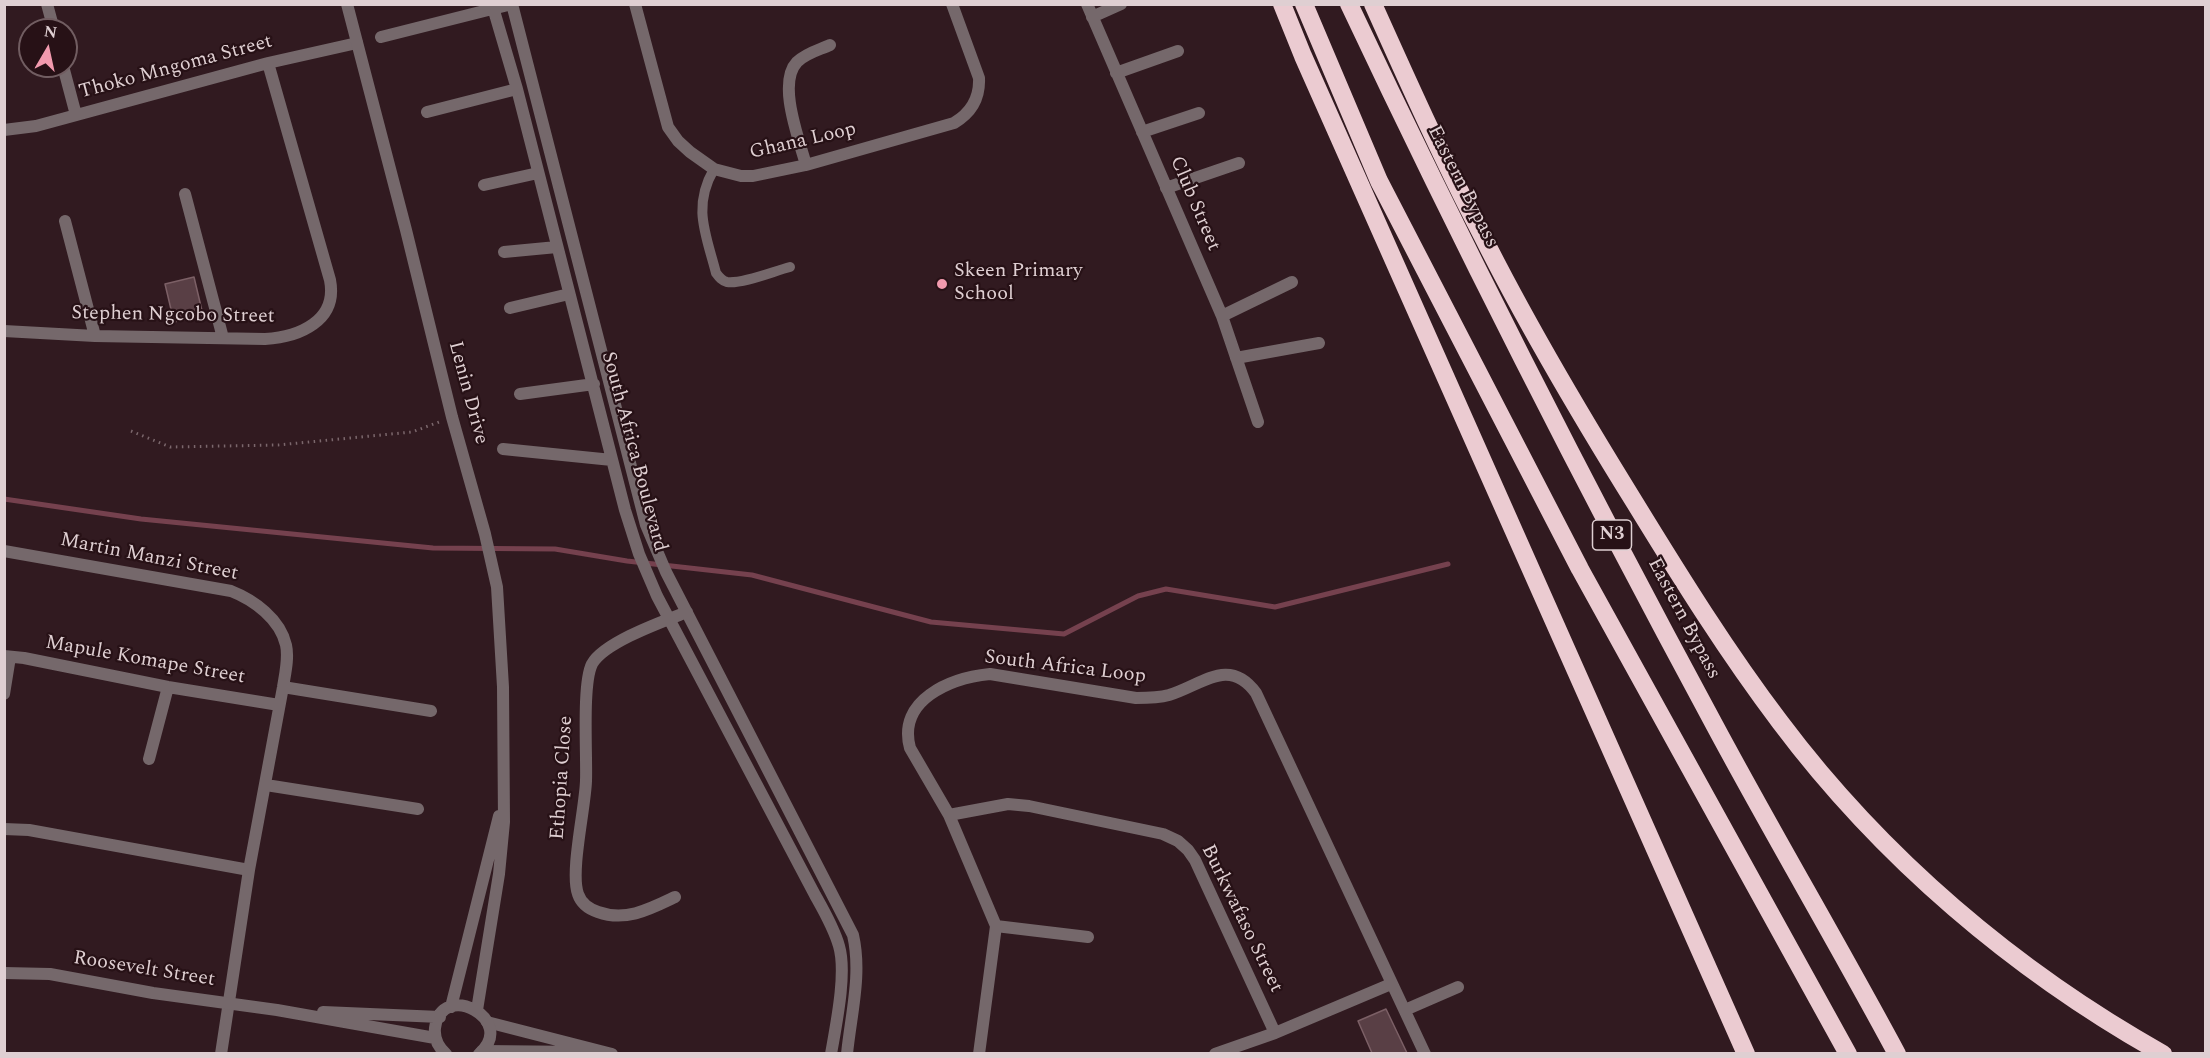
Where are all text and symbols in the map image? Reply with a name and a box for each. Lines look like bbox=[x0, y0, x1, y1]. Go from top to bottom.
north arrow bbox=[18, 18, 78, 78]
text: N bbox=[42, 19, 59, 45]
street label: Thoko Mngoma Street bbox=[77, 31, 275, 105]
street label: Ghana Loop bbox=[747, 118, 859, 166]
street label: Eastern Bypass bbox=[1421, 122, 1503, 252]
street label: Club Street bbox=[1163, 153, 1225, 255]
place label: Skeen Primary School bbox=[954, 260, 1083, 307]
marker: Skeen Primary School bbox=[935, 277, 949, 291]
street label: Stephen Ngcobo Street bbox=[71, 302, 275, 330]
street label: Lenin Drive bbox=[442, 339, 492, 447]
street label: South Africa Boulevard bbox=[595, 349, 671, 555]
road number: N3 bbox=[1592, 520, 1632, 550]
street label: Martin Manzi Street bbox=[58, 529, 240, 587]
street label: Eastern Bypass bbox=[1641, 554, 1725, 684]
street label: Mapule Komape Street bbox=[43, 632, 247, 690]
street label: South Africa Loop bbox=[983, 646, 1147, 690]
street label: Ethopia Close bbox=[547, 715, 579, 841]
street label: Burkwafaso Street bbox=[1195, 841, 1287, 997]
street label: Roosevelt Street bbox=[72, 947, 216, 993]

